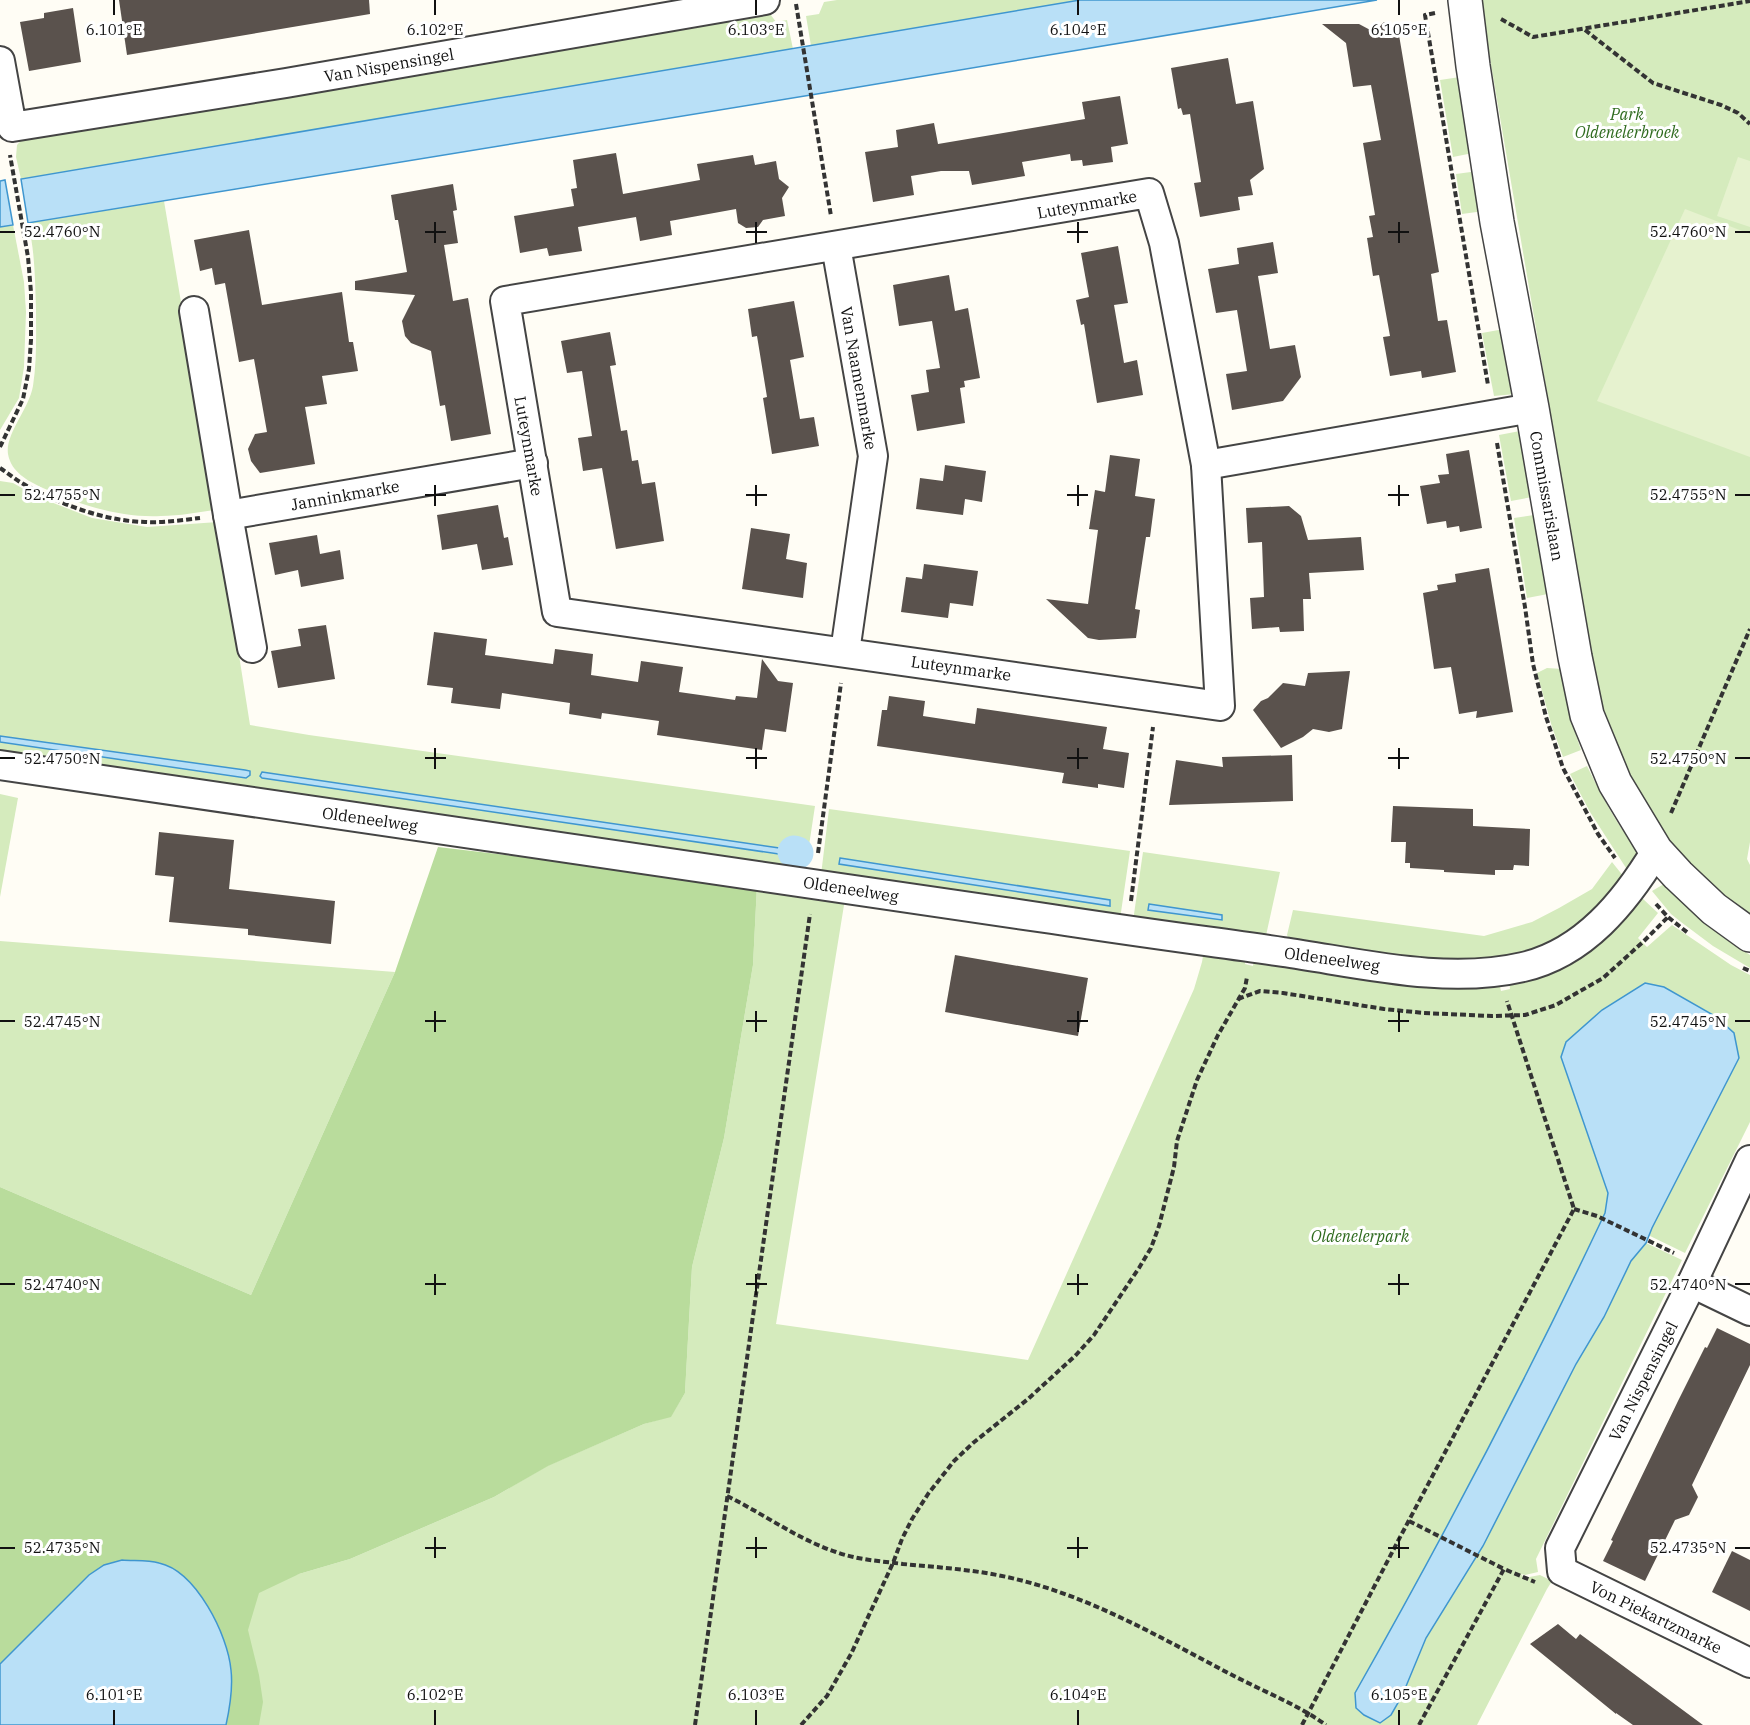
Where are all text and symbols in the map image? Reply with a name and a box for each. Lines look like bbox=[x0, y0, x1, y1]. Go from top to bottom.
text: 6.101°E bbox=[86, 20, 142, 39]
text: 6.102°E bbox=[407, 20, 463, 39]
text: 6.103°E bbox=[728, 20, 784, 39]
text: 6.104°E bbox=[1050, 20, 1106, 39]
text: 6.105°E bbox=[1371, 20, 1427, 39]
street label: Van Nispensingel bbox=[323, 44, 456, 86]
park label: Park Oldenelerbroek bbox=[1575, 104, 1680, 142]
street label: Luteynmarke bbox=[1036, 185, 1138, 223]
text: 52.4760°N bbox=[24, 222, 100, 241]
text: 52.4760°N bbox=[1650, 222, 1726, 241]
street label: Van Naamenmarke bbox=[837, 305, 881, 451]
street label: Luteynmarke bbox=[510, 395, 548, 497]
street label: Commissarislaan bbox=[1526, 430, 1568, 562]
street label: Janninkmarke bbox=[289, 476, 401, 514]
text: 52.4755°N bbox=[24, 485, 100, 504]
text: 52.4755°N bbox=[1650, 485, 1726, 504]
street label: Luteynmarke bbox=[910, 651, 1012, 685]
text: 52.4750°N bbox=[24, 749, 100, 768]
text: 52.4750°N bbox=[1650, 749, 1726, 768]
street label: Oldeneelweg bbox=[321, 802, 419, 836]
street label: Oldeneelweg bbox=[802, 872, 900, 906]
street label: Oldeneelweg bbox=[1283, 942, 1381, 976]
text: 52.4745°N bbox=[24, 1012, 100, 1031]
text: 52.4745°N bbox=[1650, 1012, 1726, 1031]
park label: Oldenelerpark bbox=[1311, 1226, 1410, 1246]
text: 52.4740°N bbox=[24, 1275, 100, 1294]
text: 52.4740°N bbox=[1650, 1275, 1726, 1294]
street label: Van Nispensingel bbox=[1604, 1318, 1682, 1444]
text: 52.4735°N bbox=[24, 1538, 100, 1557]
text: 52.4735°N bbox=[1650, 1538, 1726, 1557]
street label: Von Piekartzmarke bbox=[1587, 1576, 1725, 1658]
text: 6.101°E bbox=[86, 1685, 142, 1704]
text: 6.102°E bbox=[407, 1685, 463, 1704]
text: 6.103°E bbox=[728, 1685, 784, 1704]
text: 6.104°E bbox=[1050, 1685, 1106, 1704]
text: 6.105°E bbox=[1371, 1685, 1427, 1704]

